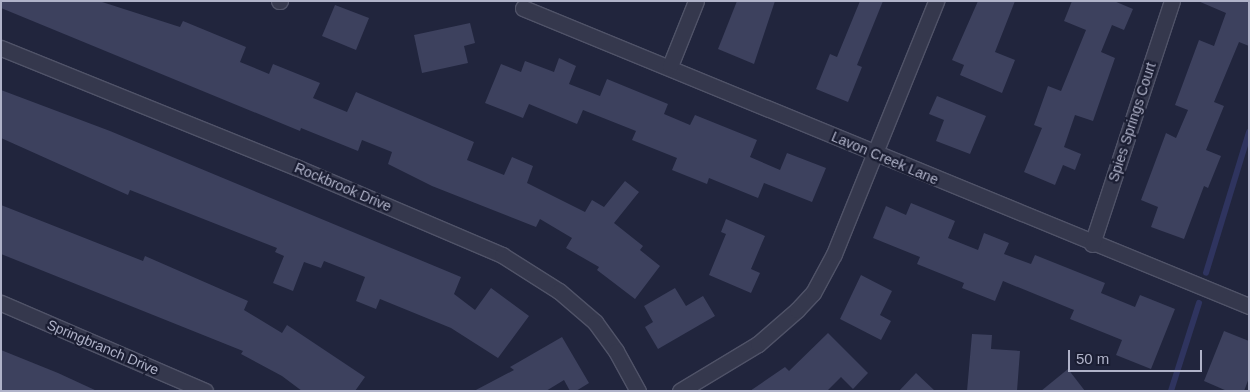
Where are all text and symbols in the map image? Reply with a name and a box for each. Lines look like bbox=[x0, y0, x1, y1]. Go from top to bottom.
street label: Spies Springs Court bbox=[1105, 60, 1159, 184]
street label: Lavon Creek Lane bbox=[829, 128, 941, 188]
street label: Rockbrook Drive bbox=[292, 159, 394, 215]
street label: Springbranch Drive bbox=[45, 316, 161, 378]
scale bar bbox=[1070, 340, 1204, 372]
text: 50 m bbox=[1076, 350, 1109, 367]

